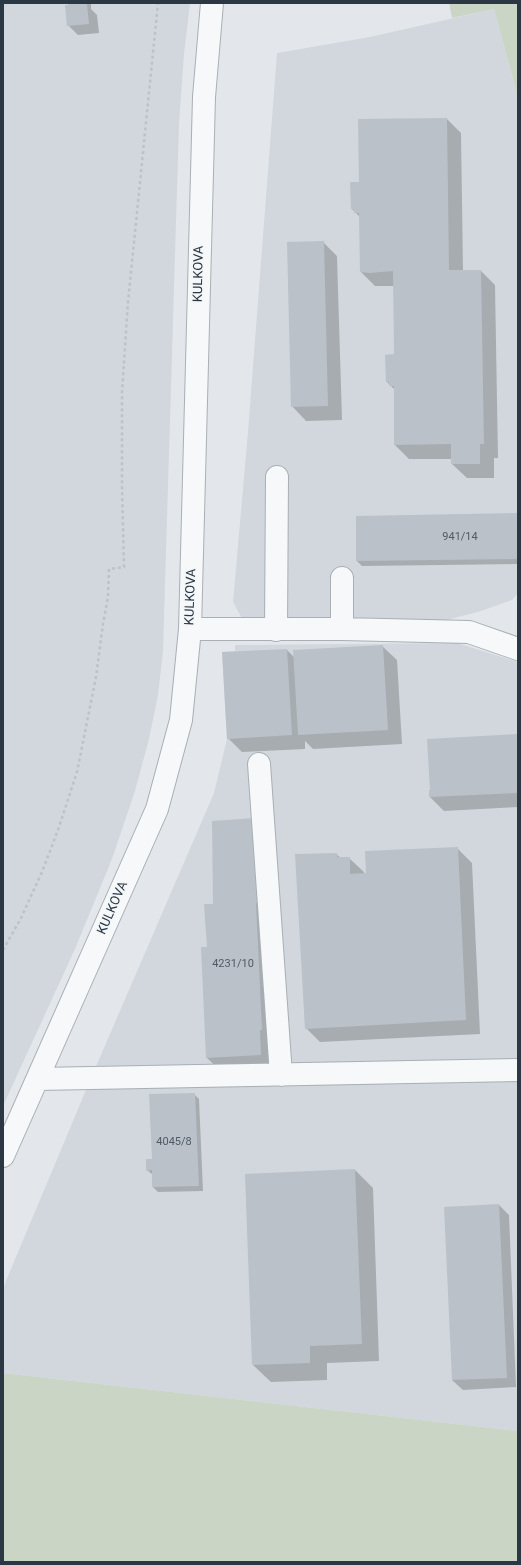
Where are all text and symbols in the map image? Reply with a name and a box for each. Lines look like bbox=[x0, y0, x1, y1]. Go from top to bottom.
street label: KULKOVA bbox=[191, 246, 207, 302]
house number: 941/14 bbox=[442, 530, 478, 544]
street label: KULKOVA bbox=[182, 568, 200, 626]
street label: KULKOVA bbox=[94, 879, 132, 937]
house number: 4231/10 bbox=[212, 957, 254, 971]
house number: 4045/8 bbox=[156, 1135, 192, 1149]

